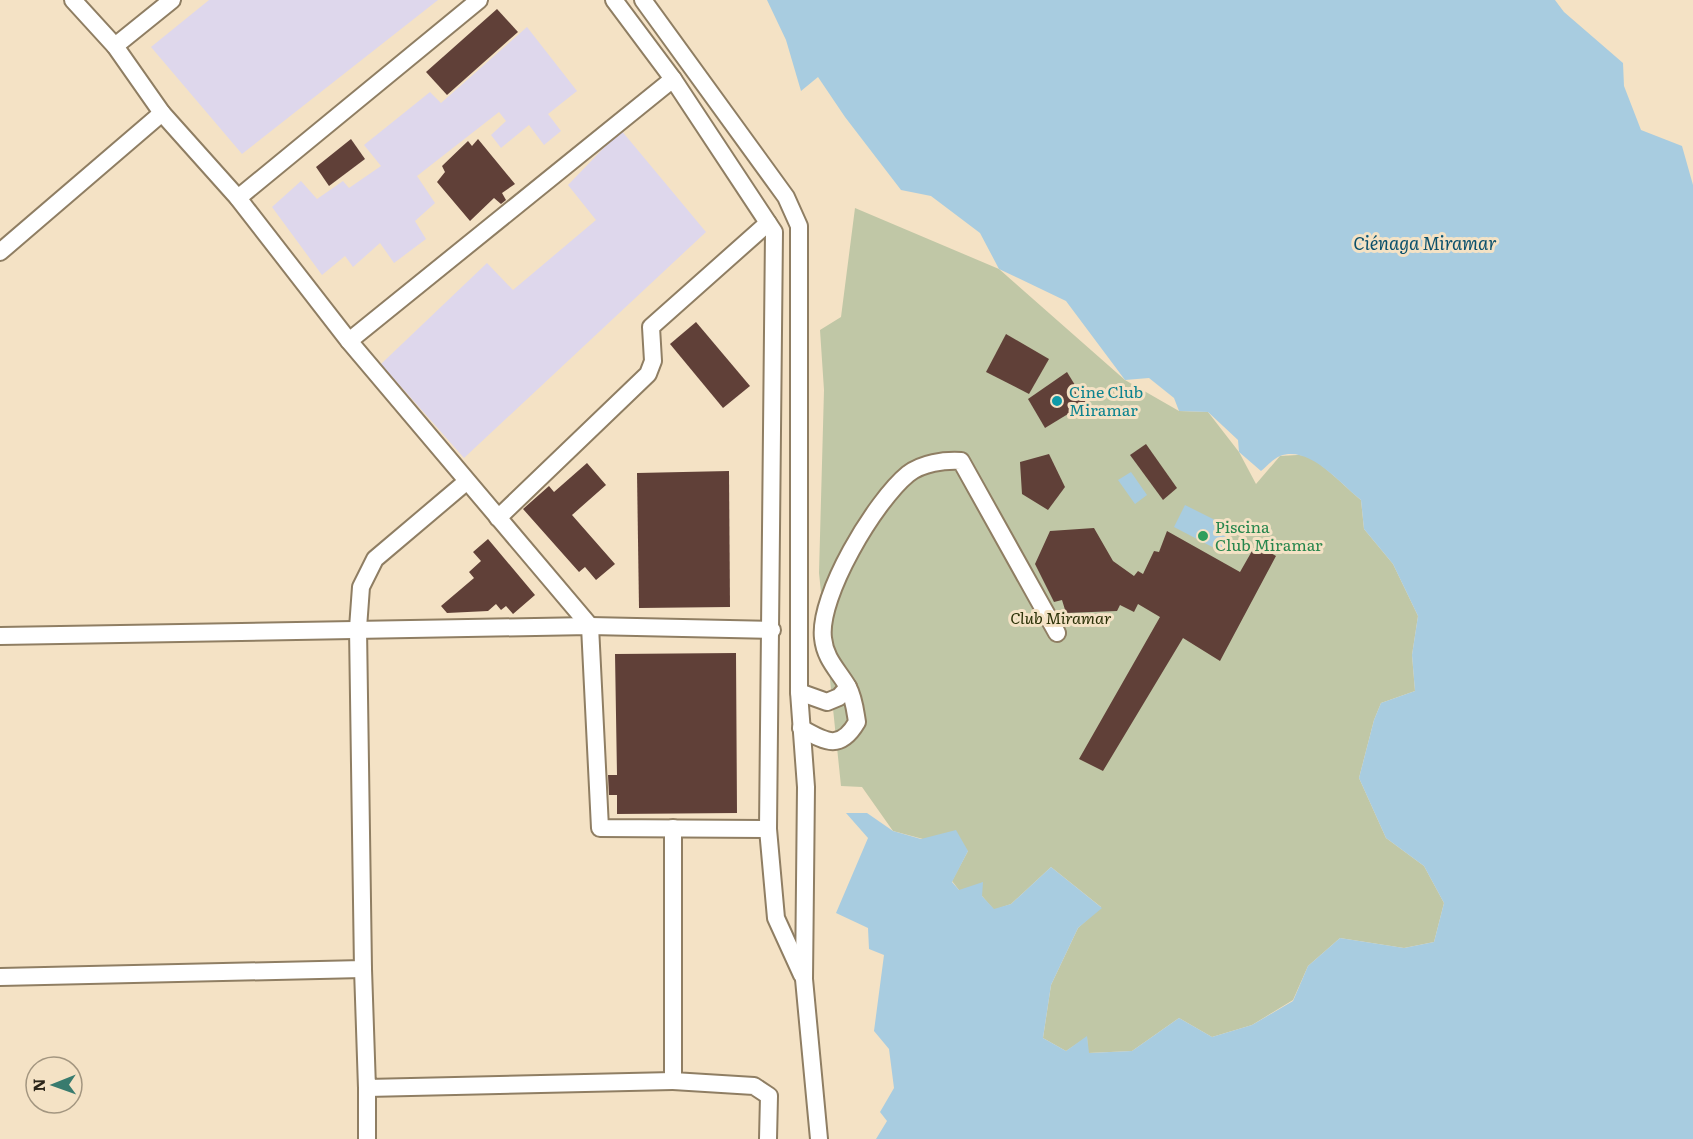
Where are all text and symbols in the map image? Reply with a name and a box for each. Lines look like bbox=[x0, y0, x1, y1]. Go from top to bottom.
water label: Ciénaga Miramar bbox=[1353, 229, 1497, 256]
place label: Cine Club Miramar bbox=[1069, 379, 1143, 421]
marker: Cine Club Miramar bbox=[1050, 394, 1064, 408]
place label: Piscina Club Miramar bbox=[1215, 514, 1323, 556]
marker: Piscina Club Miramar bbox=[1196, 529, 1210, 543]
park label: Club Miramar bbox=[1010, 605, 1112, 629]
north arrow bbox=[24, 1055, 84, 1115]
text: N bbox=[26, 1078, 50, 1092]

